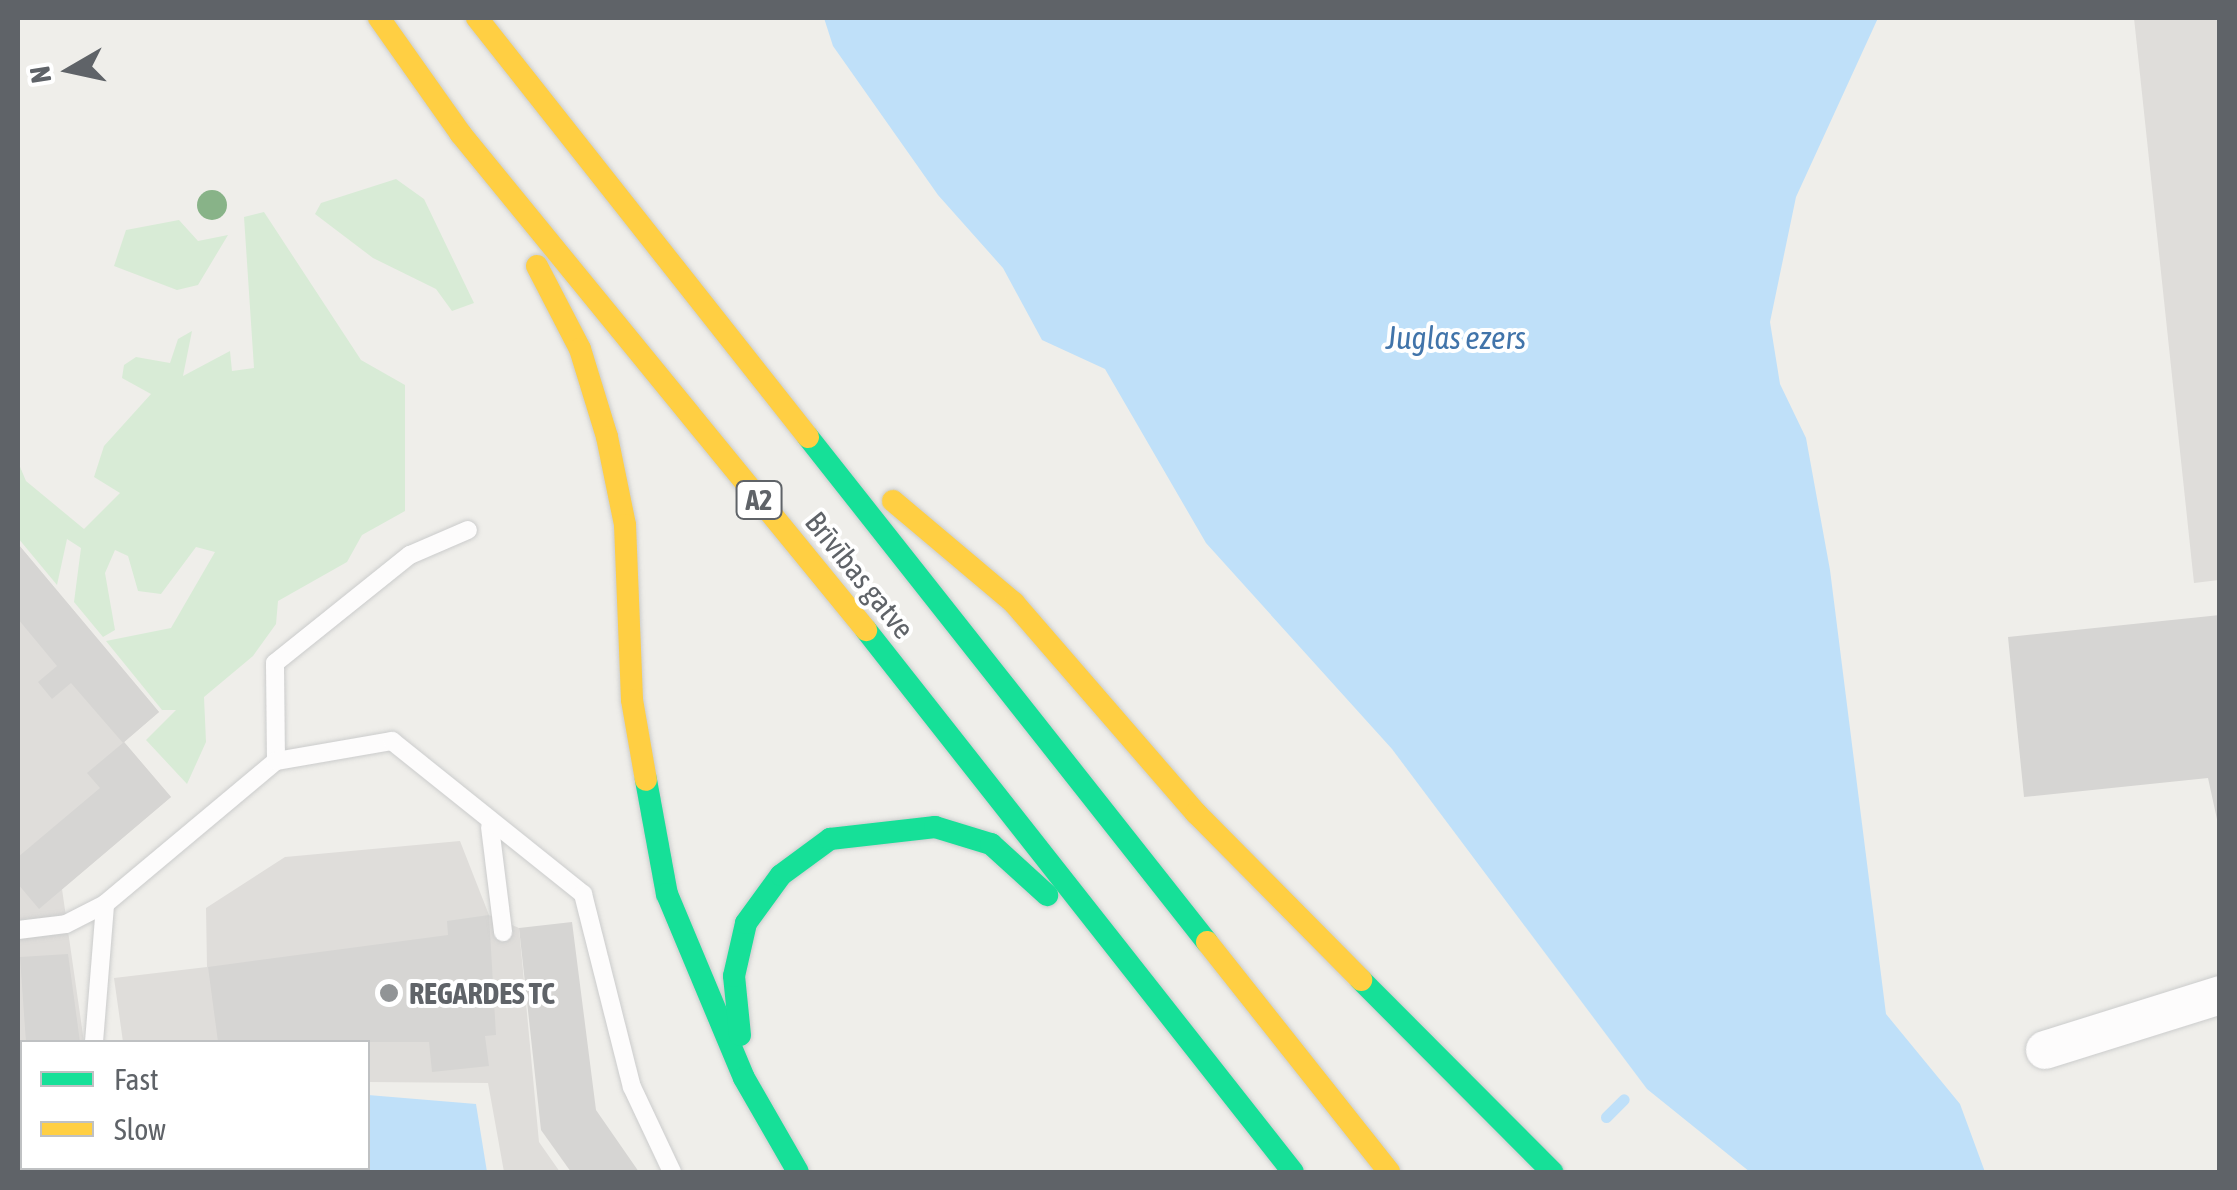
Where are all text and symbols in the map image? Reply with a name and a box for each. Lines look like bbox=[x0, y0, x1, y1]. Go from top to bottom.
north arrow bbox=[20, 20, 120, 120]
text: N bbox=[23, 64, 57, 85]
water label: Juglas ezers bbox=[1386, 319, 1526, 357]
road number: A2 bbox=[734, 477, 784, 523]
street label: Brīvības gatve bbox=[798, 504, 922, 646]
place label: REGARDES TC bbox=[409, 975, 555, 1011]
marker: REGARDES TC bbox=[378, 982, 400, 1004]
legend bbox=[20, 1040, 370, 1170]
text: Fast bbox=[114, 1062, 159, 1096]
text: Slow bbox=[114, 1112, 166, 1146]

